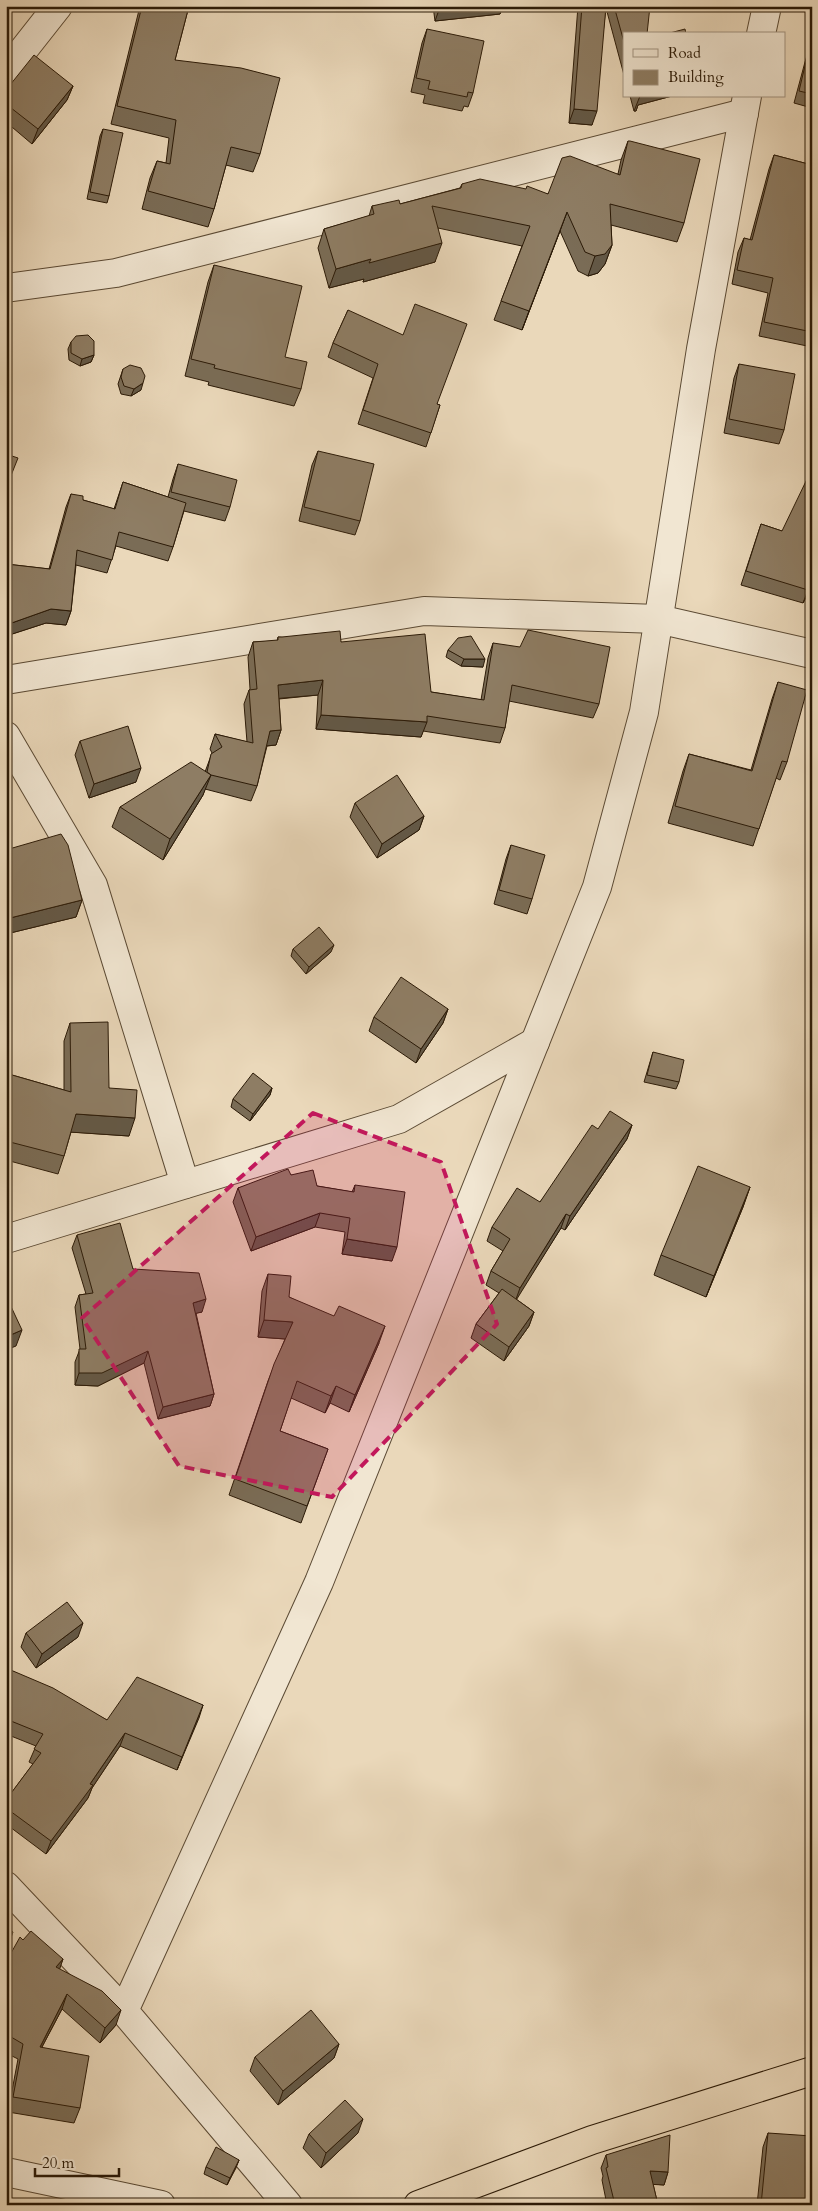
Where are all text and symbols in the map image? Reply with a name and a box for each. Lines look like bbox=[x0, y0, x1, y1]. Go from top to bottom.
legend bbox=[623, 32, 786, 98]
text: Road bbox=[668, 43, 701, 63]
text: Building bbox=[668, 67, 724, 87]
scale bar bbox=[35, 2146, 119, 2178]
text: 20 m bbox=[42, 2153, 74, 2173]

